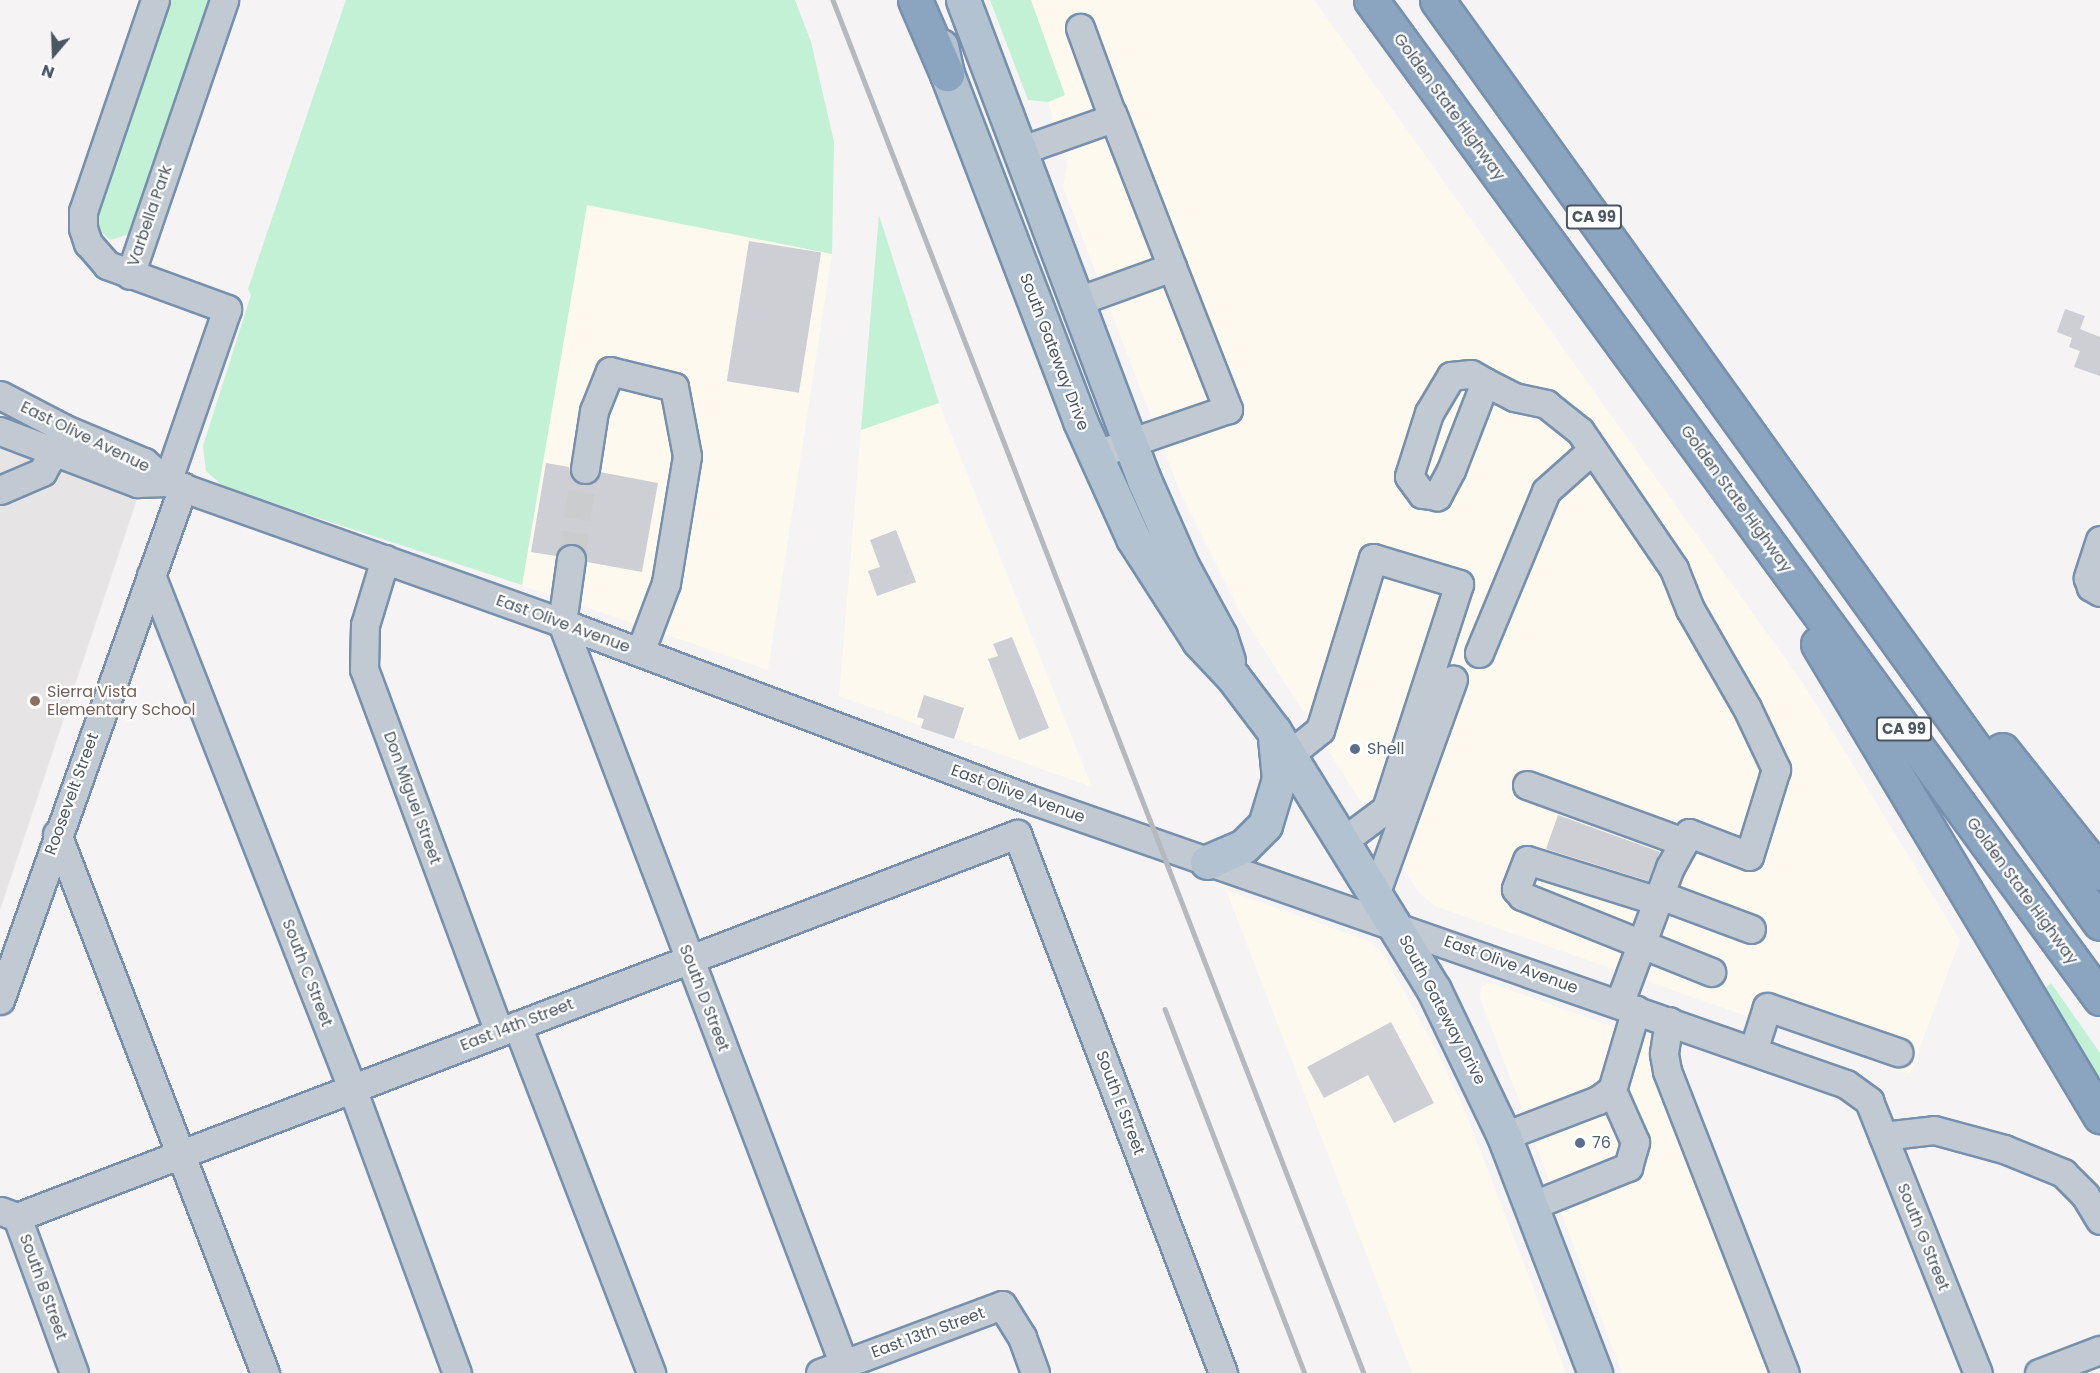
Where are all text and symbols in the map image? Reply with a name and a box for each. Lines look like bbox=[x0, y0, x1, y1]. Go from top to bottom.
north arrow bbox=[24, 24, 84, 84]
street label: Golden State Highway bbox=[1389, 30, 1509, 184]
text: N bbox=[39, 59, 57, 84]
street label: Varbella Park bbox=[124, 163, 176, 269]
road number: CA 99 bbox=[1566, 205, 1622, 229]
street label: South Gateway Drive bbox=[1015, 271, 1093, 433]
street label: East Olive Avenue bbox=[17, 397, 153, 477]
street label: Golden State Highway bbox=[1676, 422, 1796, 576]
street label: East Olive Avenue bbox=[493, 591, 633, 657]
place label: Sierra Vista Elementary School bbox=[47, 682, 195, 720]
marker: Sierra Vista Elementary School bbox=[28, 694, 42, 708]
road number: CA 99 bbox=[1876, 717, 1932, 741]
street label: Don Miguel Street bbox=[379, 729, 445, 867]
street label: Roosevelt Street bbox=[41, 730, 103, 858]
place label: Shell bbox=[1367, 739, 1404, 759]
marker: Shell bbox=[1348, 742, 1362, 756]
street label: East Olive Avenue bbox=[948, 761, 1088, 827]
street label: Golden State Highway bbox=[1962, 814, 2082, 968]
street label: South C Street bbox=[278, 916, 336, 1030]
street label: South Gateway Drive bbox=[1394, 932, 1490, 1088]
street label: East Olive Avenue bbox=[1441, 932, 1581, 998]
street label: South D Street bbox=[675, 942, 733, 1054]
street label: East 14th Street bbox=[458, 995, 576, 1055]
street label: South E Street bbox=[1091, 1048, 1149, 1158]
place label: 76 bbox=[1592, 1133, 1611, 1153]
marker: 76 bbox=[1573, 1136, 1587, 1150]
street label: South G Street bbox=[1893, 1181, 1953, 1293]
street label: South B Street bbox=[15, 1231, 71, 1343]
street label: East 13th Street bbox=[869, 1304, 987, 1362]

